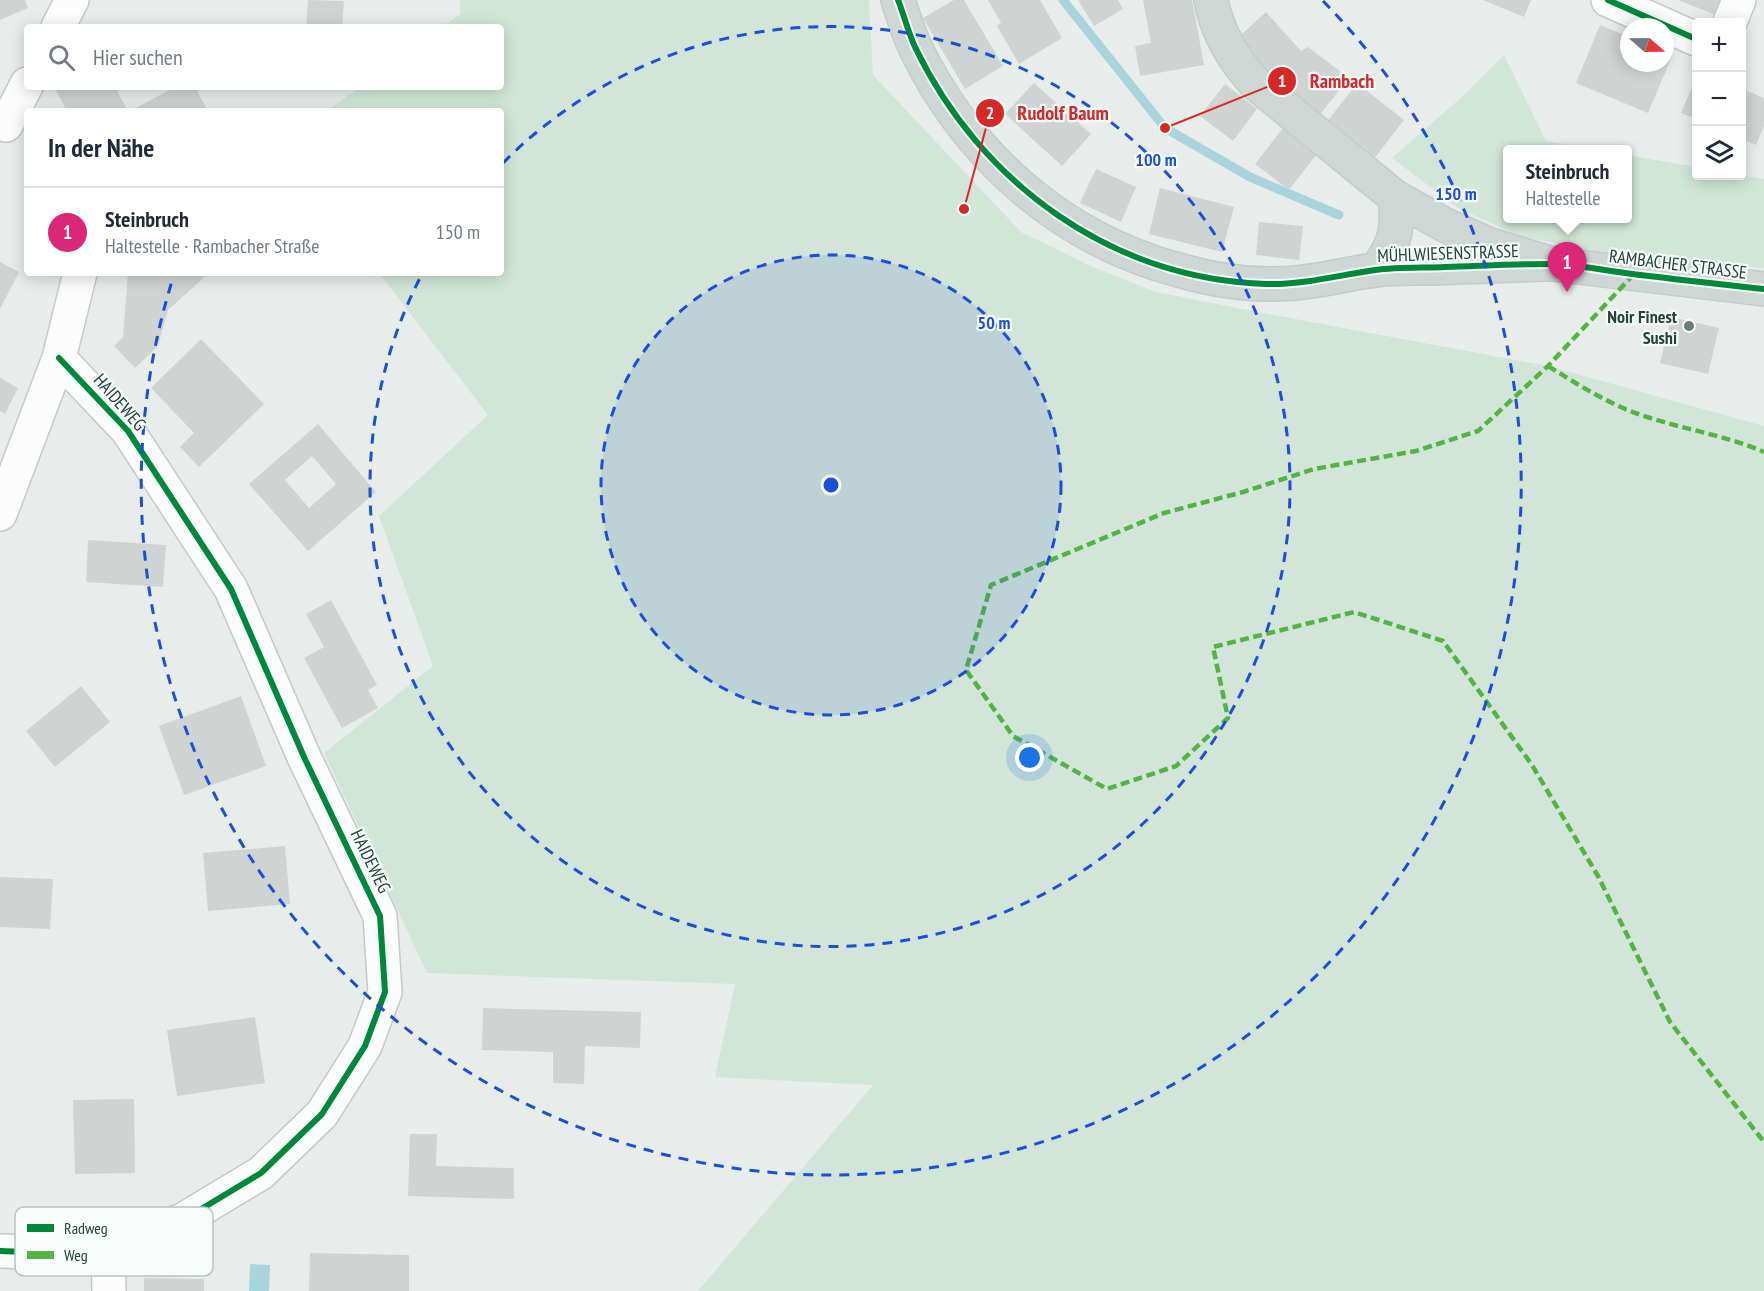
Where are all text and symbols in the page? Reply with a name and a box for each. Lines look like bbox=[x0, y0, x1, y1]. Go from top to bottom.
north arrow bbox=[1620, 18, 1674, 72]
map controls bbox=[1692, 18, 1746, 180]
button: + bbox=[1692, 18, 1746, 72]
search box bbox=[24, 24, 504, 90]
icon: search bbox=[45, 41, 78, 74]
text: Hier suchen bbox=[93, 43, 183, 71]
callout: Rambach bbox=[1267, 62, 1386, 100]
text: Rambach bbox=[1310, 68, 1374, 94]
text: 1 bbox=[1278, 69, 1286, 92]
button: − bbox=[1692, 72, 1746, 126]
callout: Rudolf Baum bbox=[975, 94, 1121, 132]
text: Rudolf Baum bbox=[1017, 100, 1109, 126]
text: 2 bbox=[986, 101, 994, 124]
button: layers bbox=[1692, 126, 1746, 180]
text: In der Nähe bbox=[48, 131, 154, 164]
popup bbox=[1503, 145, 1632, 223]
text: 100 m bbox=[1135, 148, 1177, 171]
text: Steinbruch bbox=[1526, 157, 1609, 185]
text: 150 m bbox=[1435, 182, 1477, 205]
text: Haltestelle bbox=[1526, 185, 1600, 211]
text: Steinbruch bbox=[105, 205, 189, 233]
text: 1 bbox=[63, 219, 72, 245]
text: 150 m bbox=[436, 219, 480, 245]
text: Haltestelle · Rambacher Straße bbox=[105, 233, 319, 259]
street label: MÜHLWIESENSTRASSE bbox=[1377, 239, 1519, 267]
pin: 1 bbox=[1548, 242, 1586, 292]
street label: RAMBACHER STRASSE bbox=[1608, 244, 1748, 284]
place label: Noir Finest Sushi bbox=[1607, 305, 1678, 349]
text: 50 m bbox=[978, 311, 1010, 334]
marker: Noir Finest Sushi bbox=[1682, 319, 1696, 333]
street label: HAIDEWEG bbox=[89, 369, 151, 435]
centre of rings bbox=[821, 475, 841, 495]
your location bbox=[1015, 743, 1044, 772]
street label: HAIDEWEG bbox=[346, 825, 396, 897]
legend bbox=[15, 1207, 213, 1276]
text: Radweg bbox=[64, 1218, 108, 1238]
text: Weg bbox=[64, 1245, 88, 1265]

